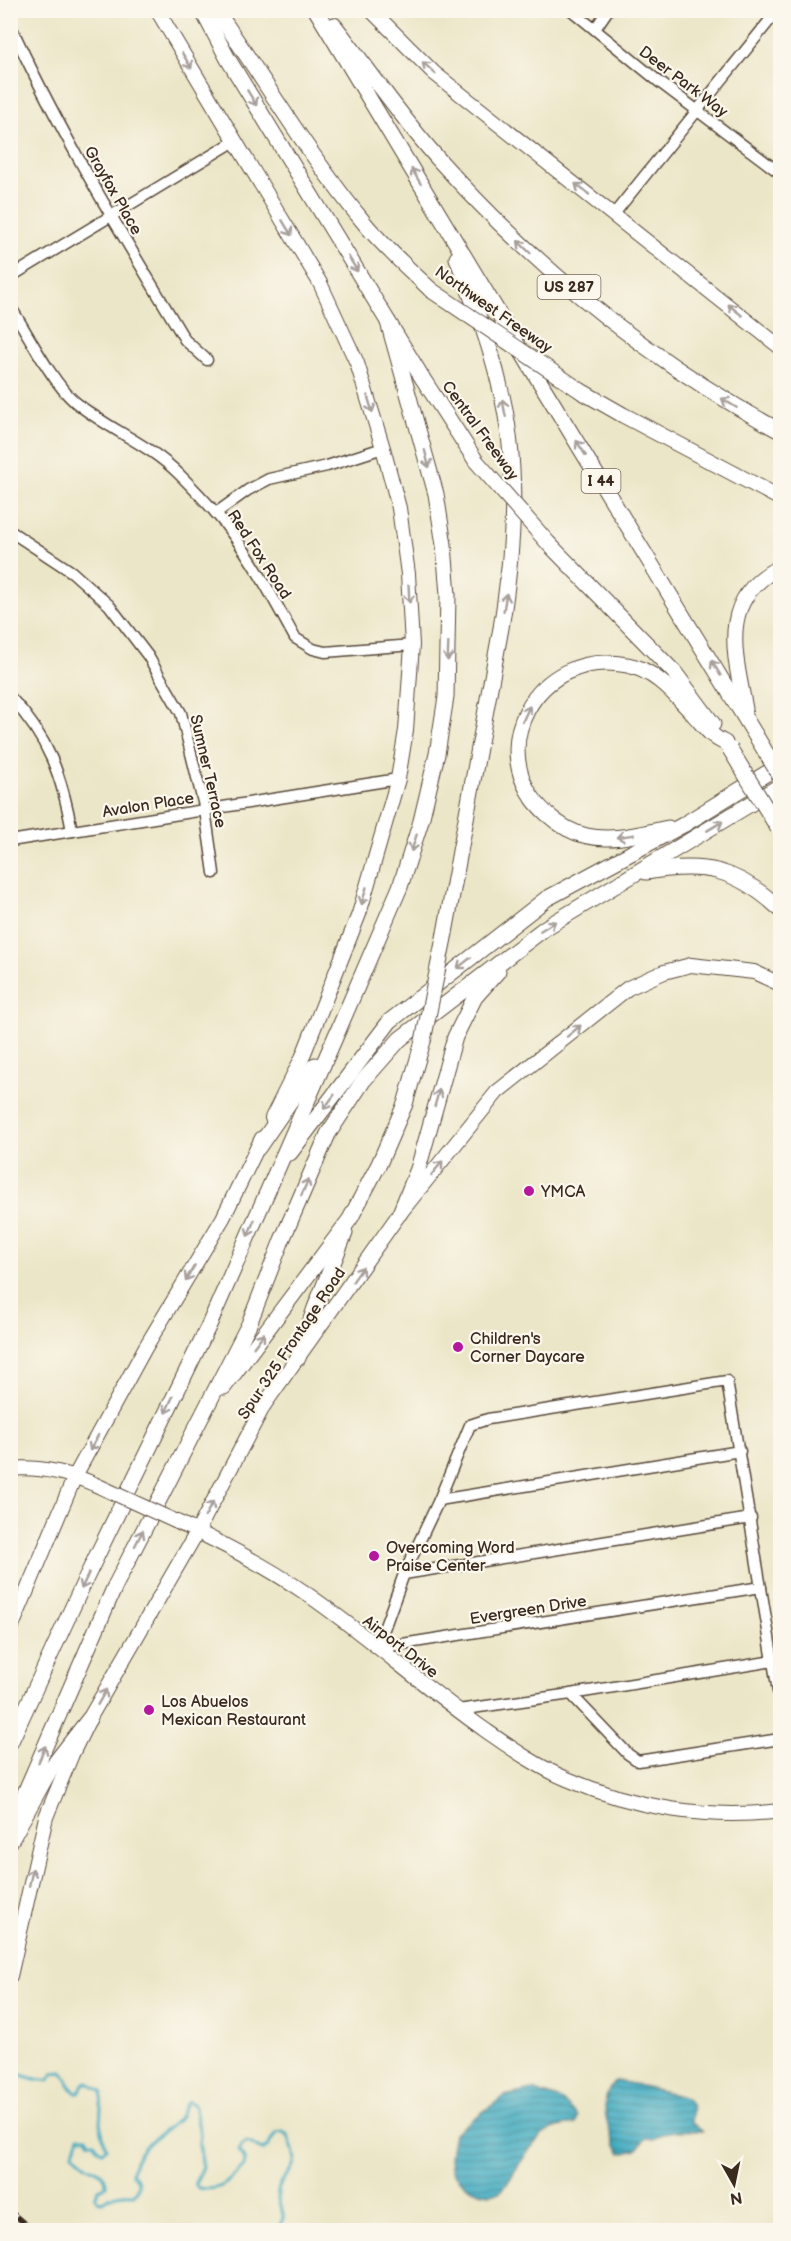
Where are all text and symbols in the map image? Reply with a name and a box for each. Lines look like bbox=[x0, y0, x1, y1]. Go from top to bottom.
street label: Deer Park Way bbox=[635, 43, 732, 122]
one-way arrow bbox=[181, 52, 193, 69]
one-way arrow bbox=[422, 61, 437, 75]
one-way arrow bbox=[246, 89, 258, 106]
street label: Grayfox Place bbox=[80, 143, 146, 239]
one-way arrow bbox=[409, 168, 421, 185]
one-way arrow bbox=[574, 183, 590, 196]
one-way arrow bbox=[281, 219, 293, 236]
one-way arrow bbox=[517, 240, 532, 254]
one-way arrow bbox=[348, 255, 360, 272]
street label: Northwest Freeway bbox=[431, 263, 556, 358]
road number: US 287 bbox=[538, 275, 600, 299]
one-way arrow bbox=[728, 303, 743, 317]
street label: Central Freeway bbox=[437, 378, 523, 485]
one-way arrow bbox=[365, 394, 376, 413]
one-way arrow bbox=[721, 396, 738, 408]
one-way arrow bbox=[498, 399, 509, 418]
one-way arrow bbox=[574, 440, 586, 457]
one-way arrow bbox=[421, 449, 433, 468]
road number: I 44 bbox=[582, 469, 620, 493]
street label: Red Fox Road bbox=[223, 507, 295, 603]
one-way arrow bbox=[404, 584, 415, 604]
one-way arrow bbox=[500, 593, 511, 612]
one-way arrow bbox=[443, 641, 454, 661]
one-way arrow bbox=[709, 660, 721, 677]
one-way arrow bbox=[521, 705, 533, 723]
street label: Sumner Terrace bbox=[185, 713, 230, 830]
street label: Avalon Place bbox=[101, 789, 196, 822]
one-way arrow bbox=[706, 819, 723, 831]
one-way arrow bbox=[616, 830, 636, 841]
one-way arrow bbox=[408, 833, 419, 852]
one-way arrow bbox=[358, 886, 369, 905]
one-way arrow bbox=[539, 920, 556, 932]
one-way arrow bbox=[456, 957, 472, 970]
one-way arrow bbox=[566, 1024, 582, 1037]
one-way arrow bbox=[432, 1089, 443, 1108]
one-way arrow bbox=[323, 1093, 335, 1109]
one-way arrow bbox=[430, 1160, 443, 1176]
one-way arrow bbox=[300, 1178, 311, 1196]
place label: YMCA bbox=[540, 1183, 586, 1202]
marker: YMCA bbox=[522, 1184, 536, 1198]
one-way arrow bbox=[245, 1219, 256, 1237]
one-way arrow bbox=[184, 1264, 196, 1281]
street label: Spur 325 Frontage Road bbox=[234, 1264, 350, 1423]
one-way arrow bbox=[351, 1266, 364, 1282]
place label: Children's Corner Daycare bbox=[470, 1330, 585, 1367]
one-way arrow bbox=[253, 1332, 266, 1348]
marker: Children's Corner Daycare bbox=[451, 1340, 465, 1354]
one-way arrow bbox=[162, 1396, 174, 1414]
one-way arrow bbox=[88, 1433, 99, 1451]
one-way arrow bbox=[203, 1501, 215, 1518]
one-way arrow bbox=[134, 1530, 146, 1548]
place label: Overcoming Word Praise Center bbox=[386, 1539, 515, 1576]
marker: Overcoming Word Praise Center bbox=[367, 1549, 381, 1563]
one-way arrow bbox=[78, 1572, 90, 1590]
street label: Evergreen Drive bbox=[469, 1592, 588, 1629]
street label: Airport Drive bbox=[359, 1612, 442, 1683]
one-way arrow bbox=[96, 1689, 108, 1706]
place label: Los Abuelos Mexican Restaurant bbox=[161, 1693, 306, 1730]
marker: Los Abuelos Mexican Restaurant bbox=[142, 1703, 156, 1717]
one-way arrow bbox=[37, 1746, 48, 1764]
one-way arrow bbox=[26, 1868, 37, 1888]
north arrow bbox=[704, 2154, 764, 2214]
text: N bbox=[729, 2187, 744, 2208]

